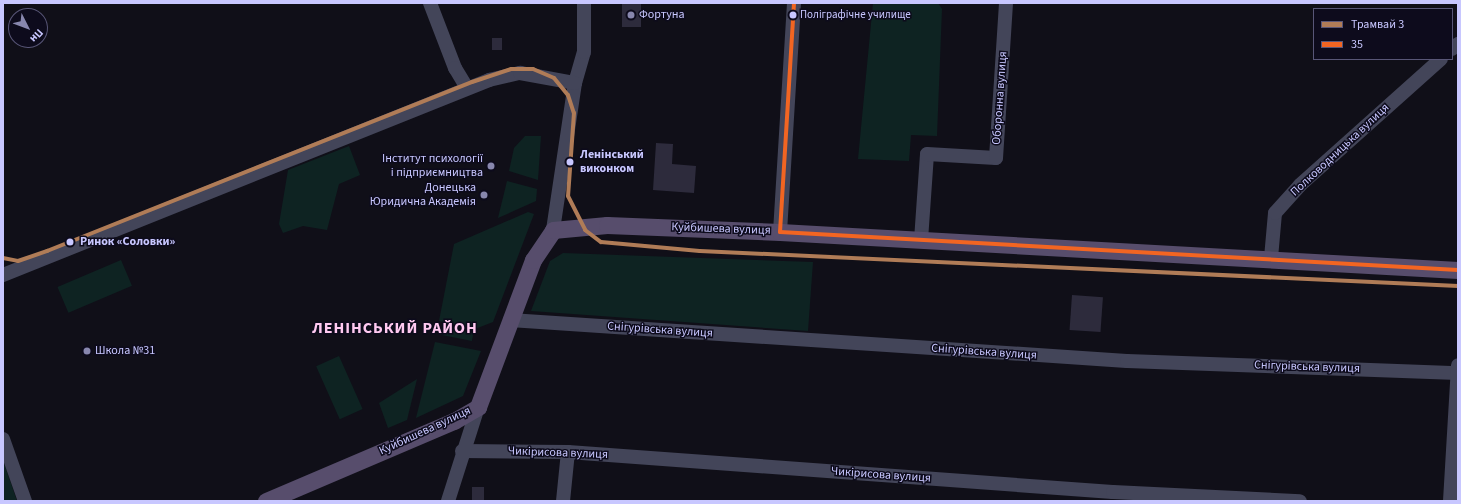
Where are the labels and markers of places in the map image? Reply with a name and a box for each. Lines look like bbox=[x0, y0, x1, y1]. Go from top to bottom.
place label: Фортуна bbox=[639, 8, 685, 22]
place label: Поліграфічне училище bbox=[800, 8, 911, 22]
marker: Фортуна bbox=[626, 10, 636, 20]
marker: Поліграфічне училище bbox=[788, 10, 798, 20]
place label: Ленінський виконком bbox=[580, 148, 644, 176]
place label: Інститут психології і підприємництва bbox=[382, 152, 483, 180]
marker: Ленінський виконком bbox=[563, 155, 577, 169]
marker: Інститут психології і підприємництва bbox=[486, 161, 496, 171]
place label: Донецька Юридична Академія bbox=[370, 181, 476, 209]
marker: Донецька Юридична Академія bbox=[479, 190, 489, 200]
marker: Ринок «Соловки» bbox=[63, 235, 77, 249]
place label: Ринок «Соловки» bbox=[80, 235, 175, 249]
place label: Школа №31 bbox=[95, 344, 155, 358]
marker: Школа №31 bbox=[82, 346, 92, 356]

